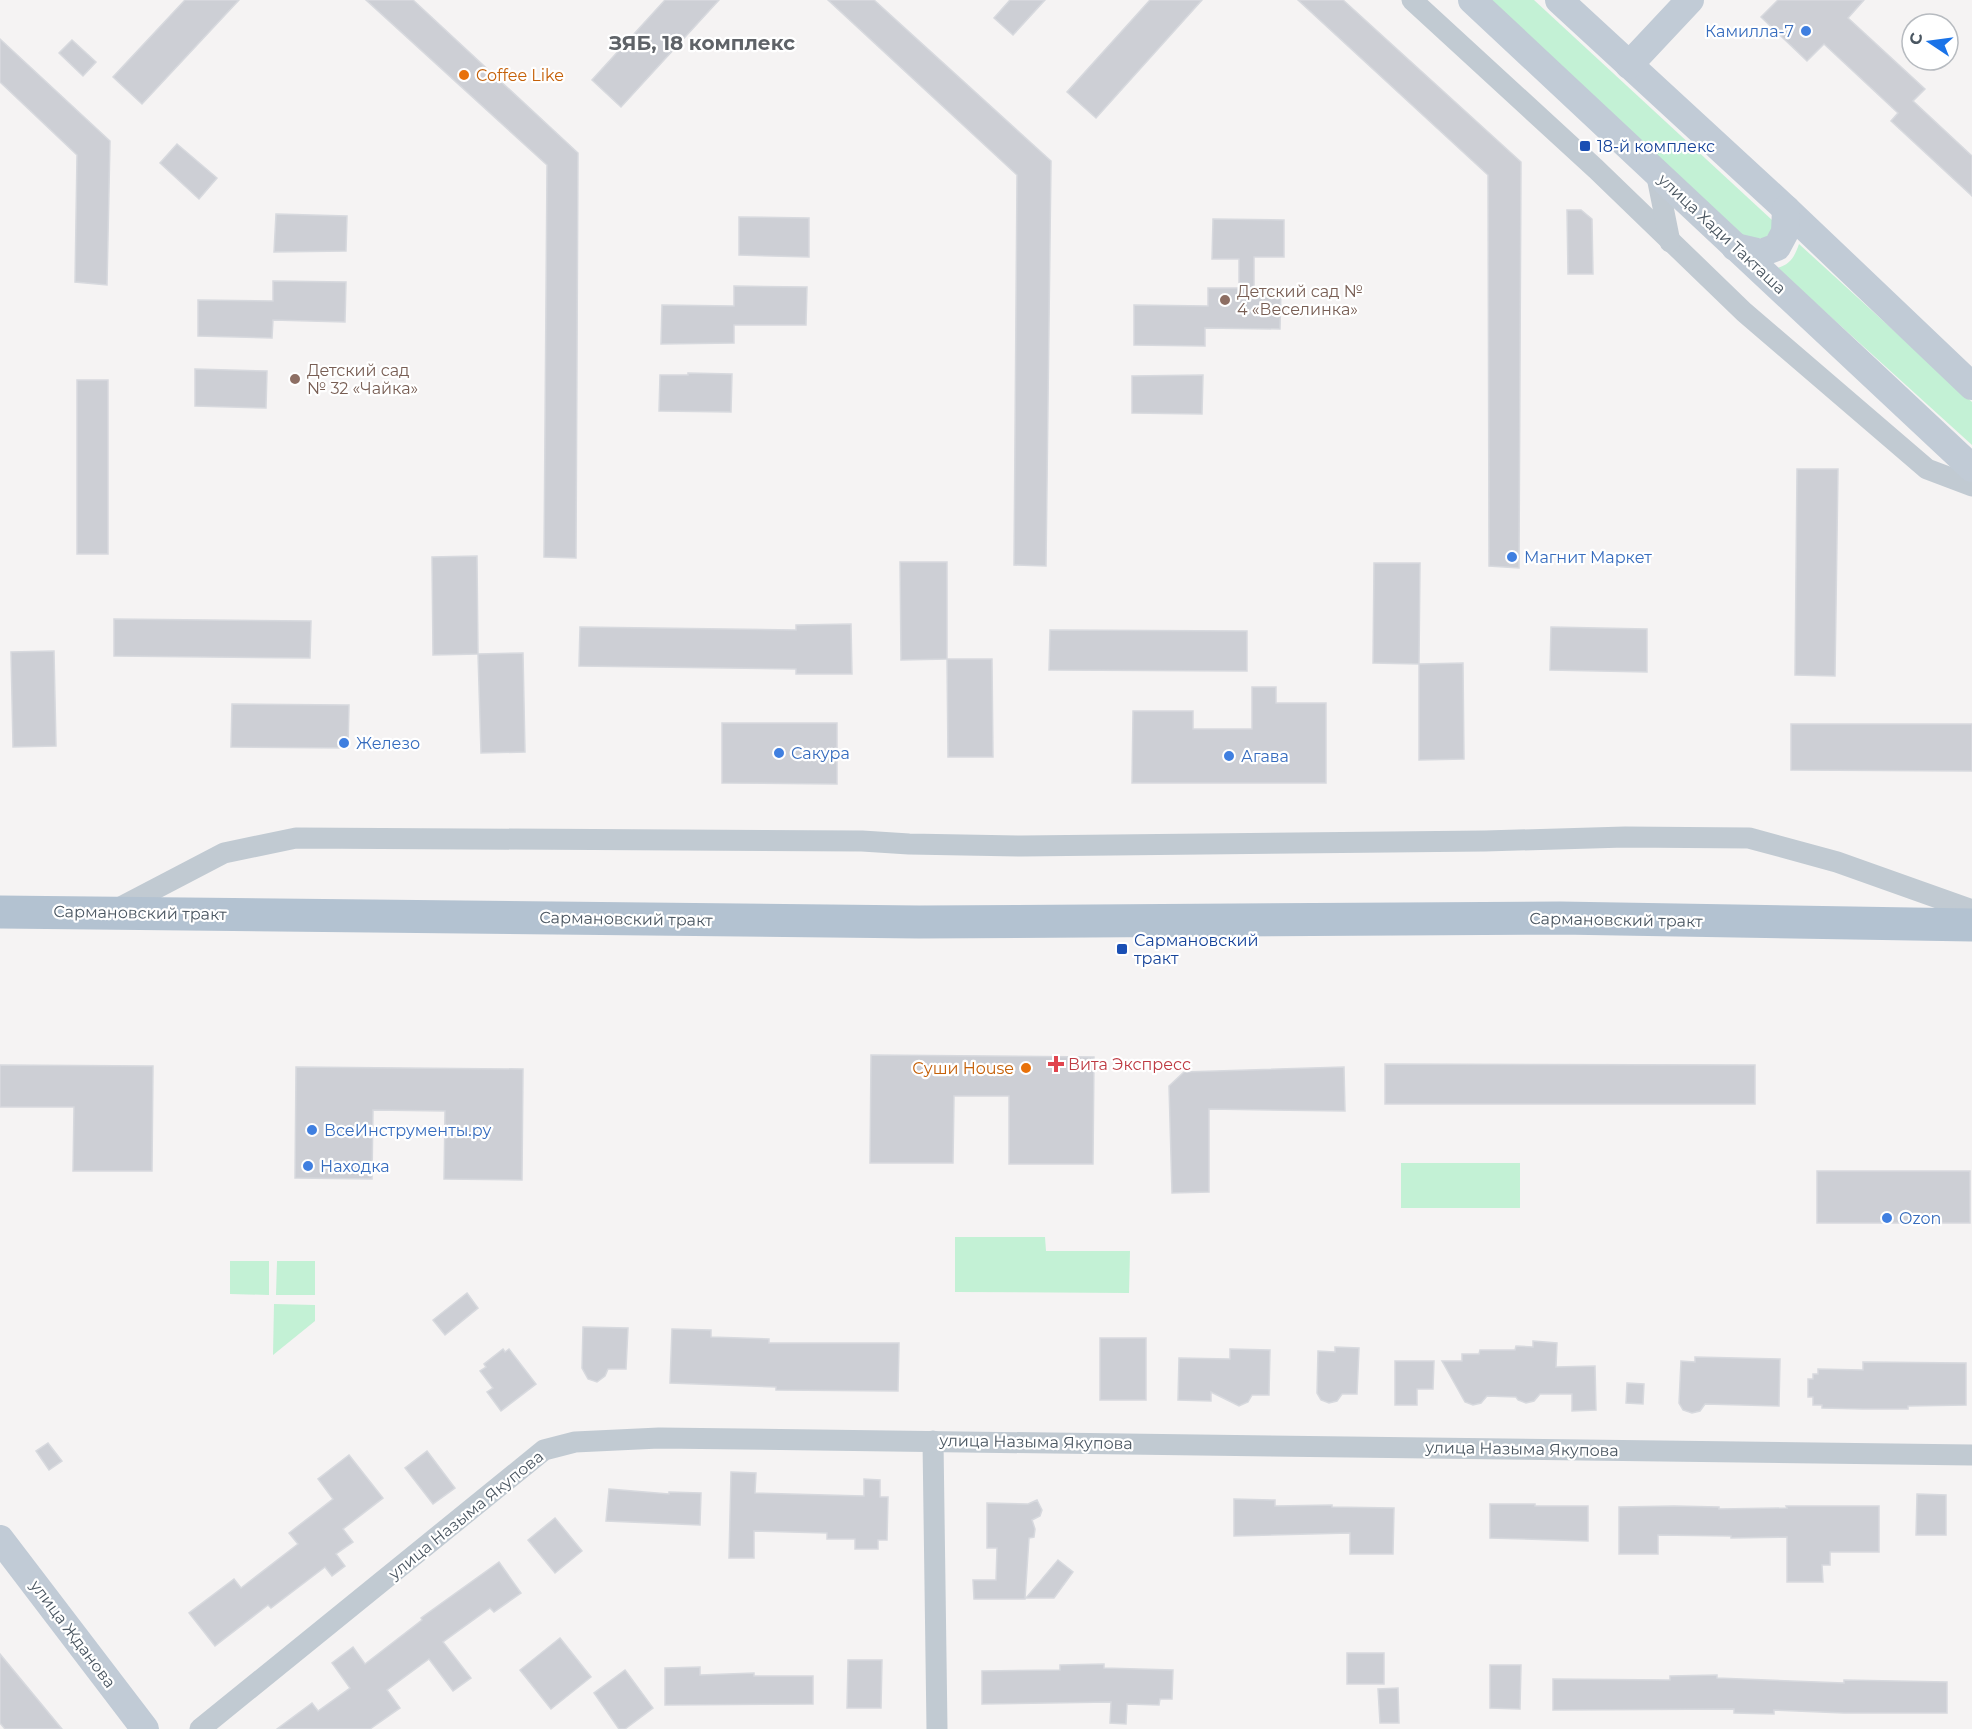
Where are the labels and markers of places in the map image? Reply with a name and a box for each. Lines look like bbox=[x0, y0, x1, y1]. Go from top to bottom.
place label: Камилла-7 bbox=[1705, 22, 1794, 41]
marker: Камилла-7 bbox=[1799, 24, 1813, 38]
place label: Coffee Like bbox=[476, 66, 564, 85]
marker: Coffee Like bbox=[457, 68, 471, 82]
place label: 18-й комплекс bbox=[1597, 137, 1715, 156]
marker: 18-й комплекс bbox=[1578, 139, 1592, 153]
place label: Детский сад № 4 «Веселинка» bbox=[1237, 282, 1363, 319]
marker: Детский сад № 4 «Веселинка» bbox=[1218, 293, 1232, 307]
place label: Детский сад № 32 «Чайка» bbox=[307, 361, 418, 398]
marker: Детский сад № 32 «Чайка» bbox=[288, 372, 302, 386]
place label: Магнит Маркет bbox=[1524, 548, 1652, 567]
marker: Магнит Маркет bbox=[1505, 550, 1519, 564]
place label: Железо bbox=[356, 734, 420, 753]
marker: Железо bbox=[337, 736, 351, 750]
place label: Сакура bbox=[791, 744, 850, 763]
marker: Сакура bbox=[772, 746, 786, 760]
place label: Агава bbox=[1241, 747, 1289, 766]
marker: Агава bbox=[1222, 749, 1236, 763]
place label: Сармановский тракт bbox=[1134, 931, 1259, 968]
marker: Сармановский тракт bbox=[1115, 942, 1129, 956]
place label: Вита Экспресс bbox=[1068, 1055, 1191, 1074]
marker: Вита Экспресс bbox=[1049, 1057, 1063, 1071]
place label: Суши House bbox=[912, 1059, 1014, 1078]
marker: Суши House bbox=[1019, 1061, 1033, 1075]
place label: ВсеИнструменты.ру bbox=[324, 1121, 491, 1140]
marker: ВсеИнструменты.ру bbox=[305, 1123, 319, 1137]
place label: Находка bbox=[320, 1157, 390, 1176]
marker: Находка bbox=[301, 1159, 315, 1173]
place label: Ozon bbox=[1899, 1209, 1941, 1228]
marker: Ozon bbox=[1880, 1211, 1894, 1225]

